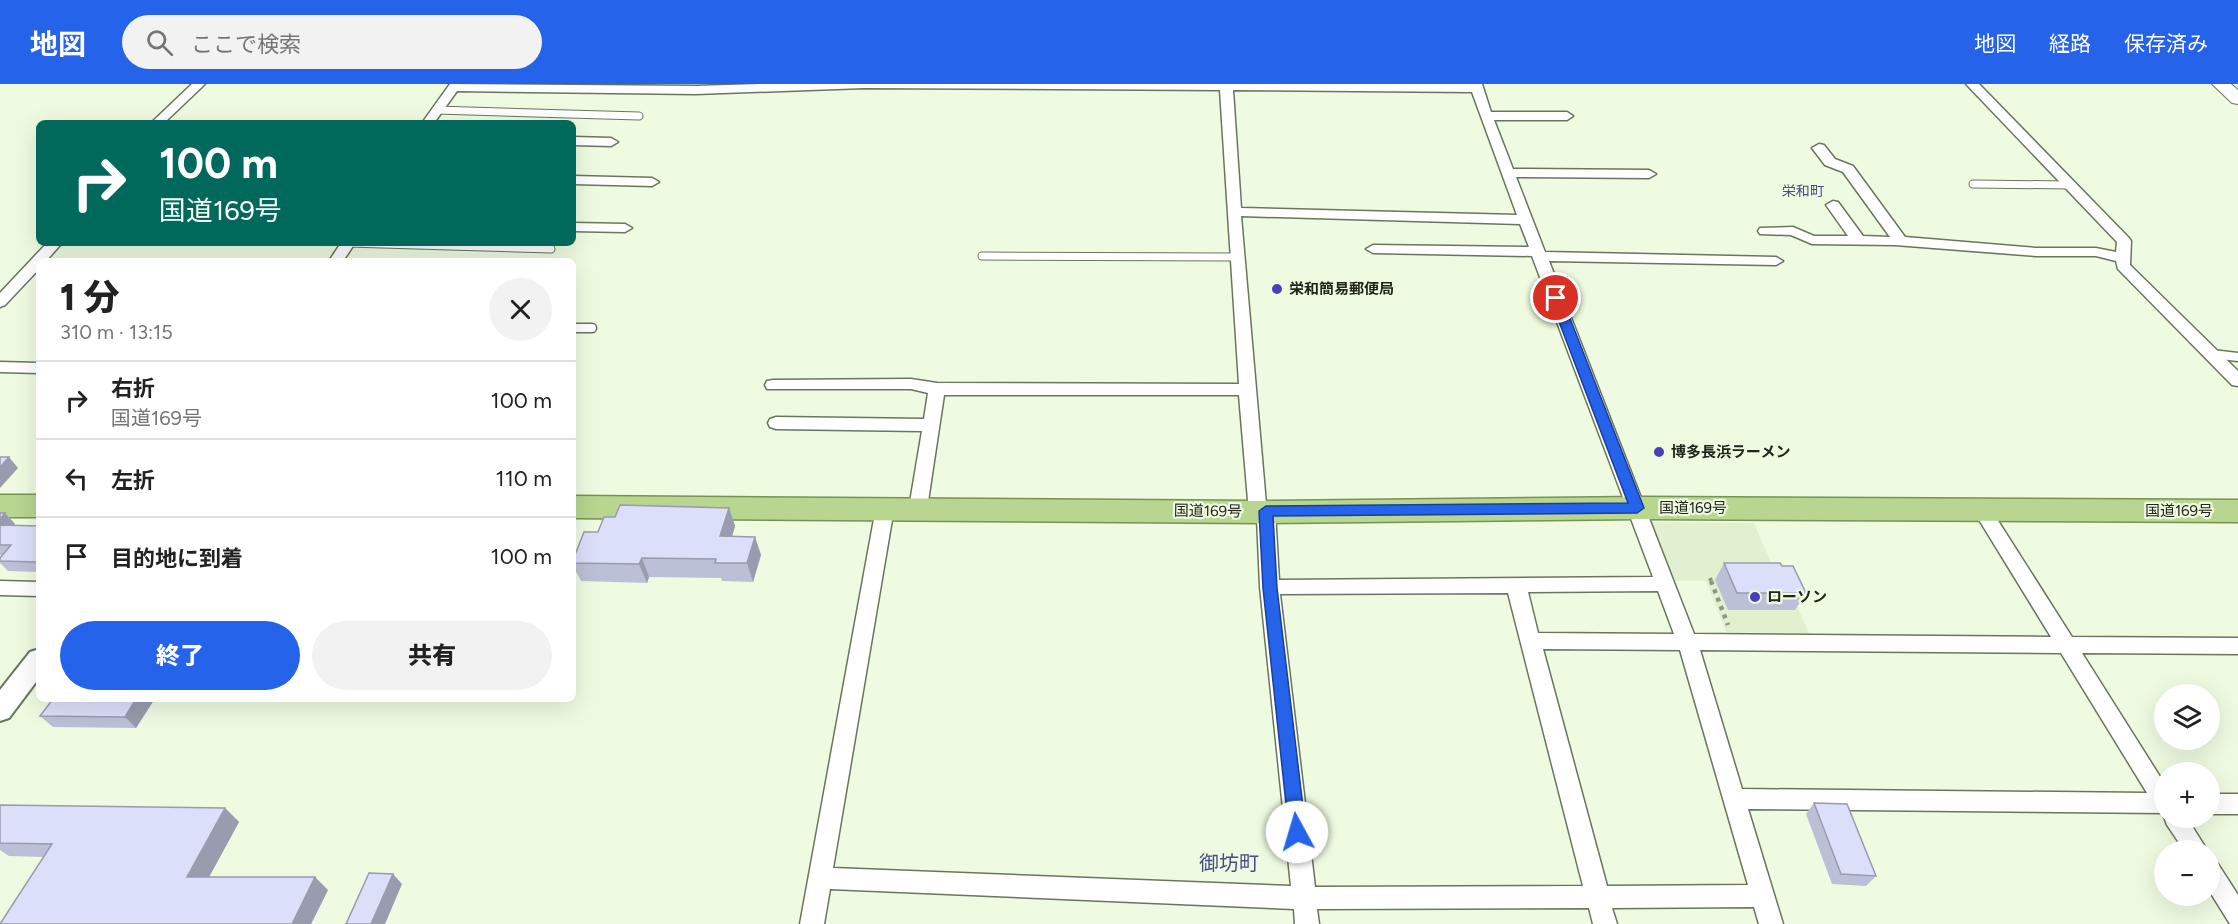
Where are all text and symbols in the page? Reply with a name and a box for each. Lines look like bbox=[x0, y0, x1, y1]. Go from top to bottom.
search box bbox=[122, 15, 542, 69]
icon: search bbox=[143, 26, 176, 59]
text: 地図 bbox=[30, 27, 86, 61]
text: ここで検索 bbox=[191, 31, 301, 58]
text: 地図 bbox=[1974, 31, 2016, 56]
text: 経路 bbox=[2049, 31, 2091, 56]
text: 保存済み bbox=[2124, 31, 2208, 56]
text: 100 m bbox=[159, 138, 278, 189]
icon: right bbox=[60, 144, 138, 222]
district label: 栄和町 bbox=[1782, 183, 1824, 200]
text: 国道169号 bbox=[159, 194, 282, 227]
pin bbox=[1530, 272, 1581, 323]
text: 1 分 bbox=[60, 276, 120, 319]
button: close bbox=[489, 278, 552, 341]
place label: 栄和簡易郵便局 bbox=[1289, 280, 1394, 298]
icon: arrive bbox=[1539, 281, 1572, 314]
marker: 栄和簡易郵便局 bbox=[1270, 282, 1284, 296]
text: 310 m · 13:15 bbox=[60, 320, 173, 344]
text: 右折 bbox=[111, 375, 155, 402]
icon: right bbox=[60, 384, 93, 417]
text: 100 m bbox=[491, 387, 552, 414]
text: 国道169号 bbox=[111, 406, 202, 430]
place label: 博多長浜ラーメン bbox=[1671, 443, 1790, 461]
marker: 博多長浜ラーメン bbox=[1652, 445, 1666, 459]
icon: left bbox=[60, 462, 93, 495]
text: 110 m bbox=[496, 465, 552, 492]
text: 左折 bbox=[111, 467, 155, 494]
street label: 国道169号 bbox=[1659, 499, 1727, 517]
street label: 国道169号 bbox=[1174, 501, 1242, 521]
street label: 国道169号 bbox=[2145, 502, 2213, 520]
icon: arrive bbox=[60, 540, 93, 573]
text: 100 m bbox=[491, 543, 552, 570]
text: 目的地に到着 bbox=[111, 545, 243, 572]
place label: ローソン bbox=[1767, 588, 1827, 606]
marker: ローソン bbox=[1748, 590, 1762, 604]
button: 終了 bbox=[60, 621, 300, 690]
button: 共有 bbox=[312, 621, 552, 690]
map controls bbox=[2154, 684, 2220, 906]
button: layers bbox=[2154, 684, 2220, 750]
button: + bbox=[2154, 762, 2220, 828]
position arrow bbox=[1265, 800, 1329, 864]
button: − bbox=[2154, 840, 2220, 906]
district label: 御坊町 bbox=[1199, 851, 1259, 875]

